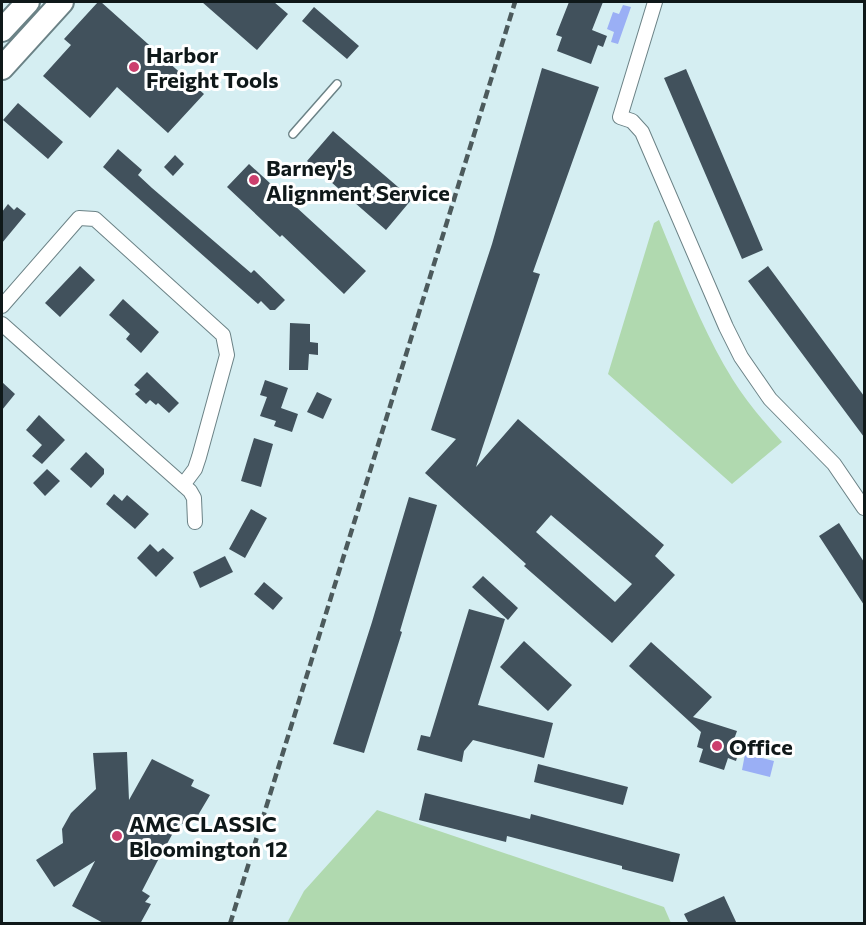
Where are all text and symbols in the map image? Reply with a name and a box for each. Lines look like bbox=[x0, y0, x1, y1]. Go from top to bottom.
place label: Harbor Freight Tools bbox=[146, 41, 278, 93]
marker: Harbor Freight Tools bbox=[127, 60, 141, 74]
place label: Barney's Alignment Service bbox=[266, 154, 450, 206]
marker: Barney's Alignment Service bbox=[247, 173, 261, 187]
place label: Office bbox=[729, 733, 793, 760]
marker: Office bbox=[710, 739, 724, 753]
place label: AMC CLASSIC Bloomington 12 bbox=[129, 810, 288, 862]
marker: AMC CLASSIC Bloomington 12 bbox=[110, 829, 124, 843]

